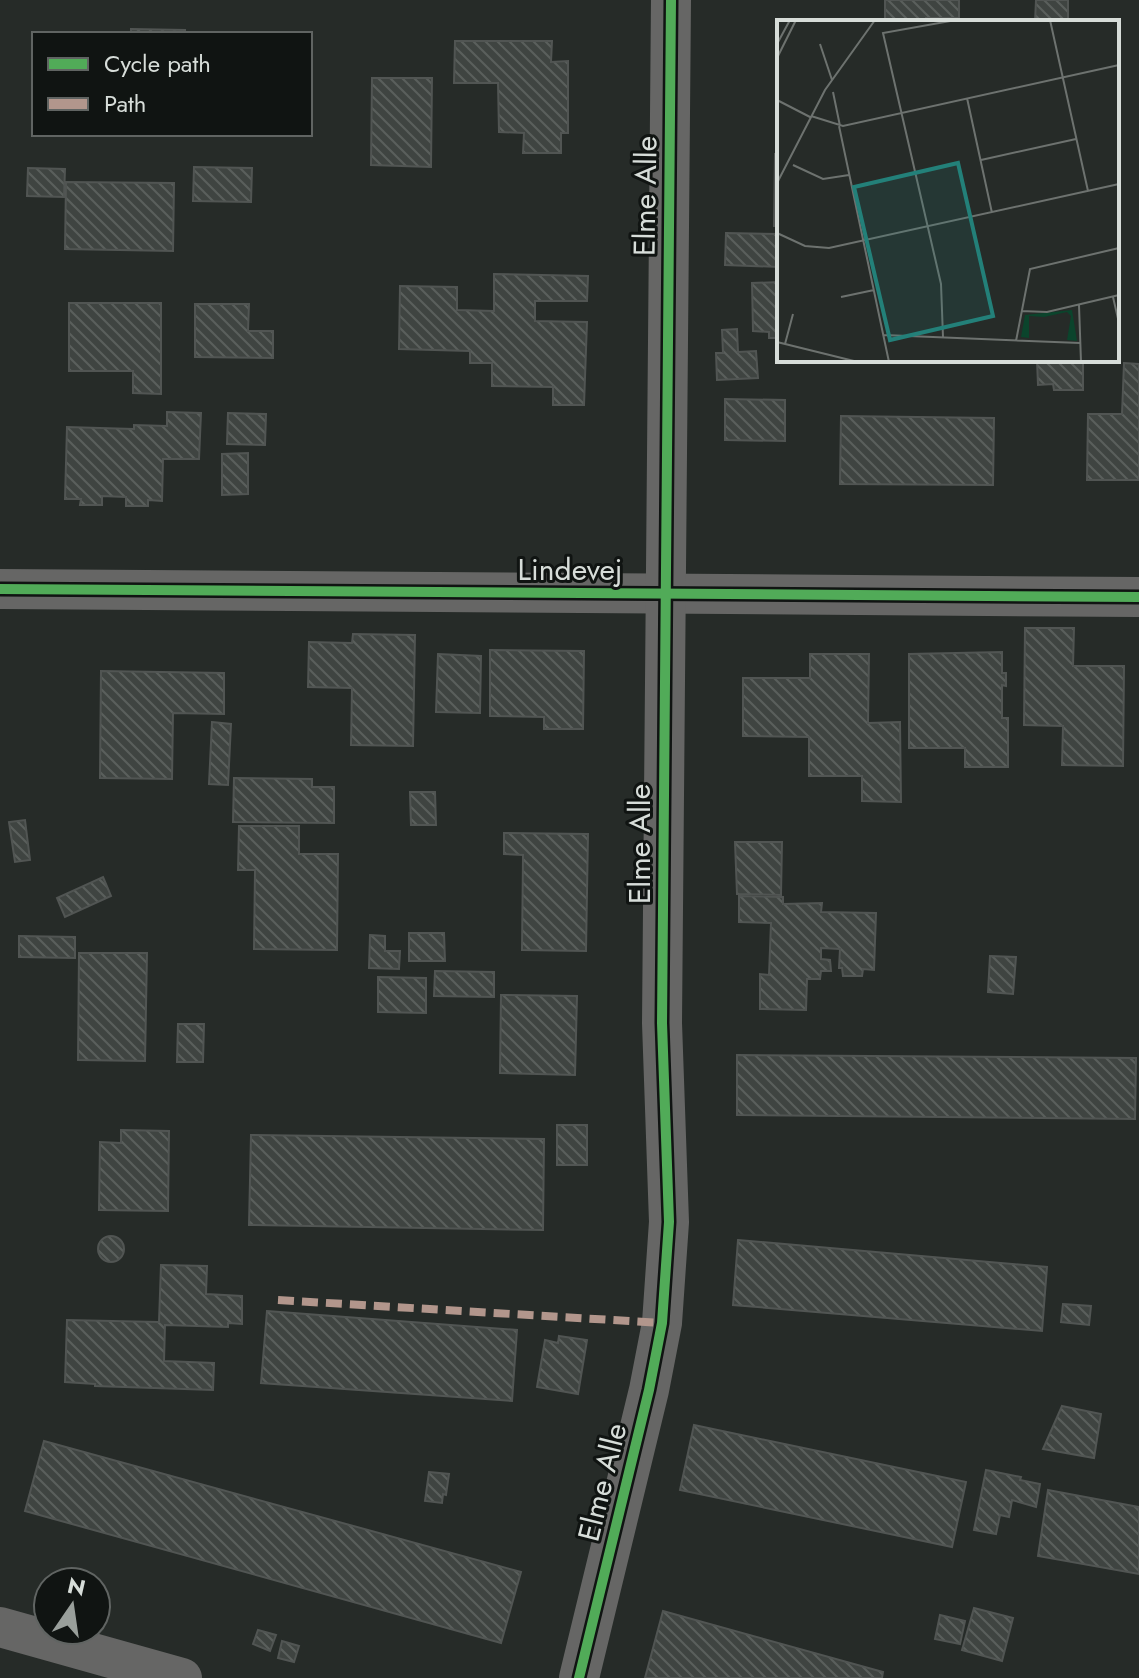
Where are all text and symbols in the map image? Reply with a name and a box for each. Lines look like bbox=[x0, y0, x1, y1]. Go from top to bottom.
inset map bbox=[777, 20, 1119, 362]
legend bbox=[32, 32, 312, 136]
text: Cycle path bbox=[104, 46, 211, 81]
text: Path bbox=[104, 86, 146, 121]
street label: Elme Alle bbox=[622, 135, 668, 257]
street label: Lindevej bbox=[518, 548, 622, 591]
street label: Elme Alle bbox=[618, 784, 661, 904]
street label: Elme Alle bbox=[567, 1418, 637, 1546]
north arrow bbox=[32, 1566, 112, 1646]
text: N bbox=[64, 1569, 89, 1604]

